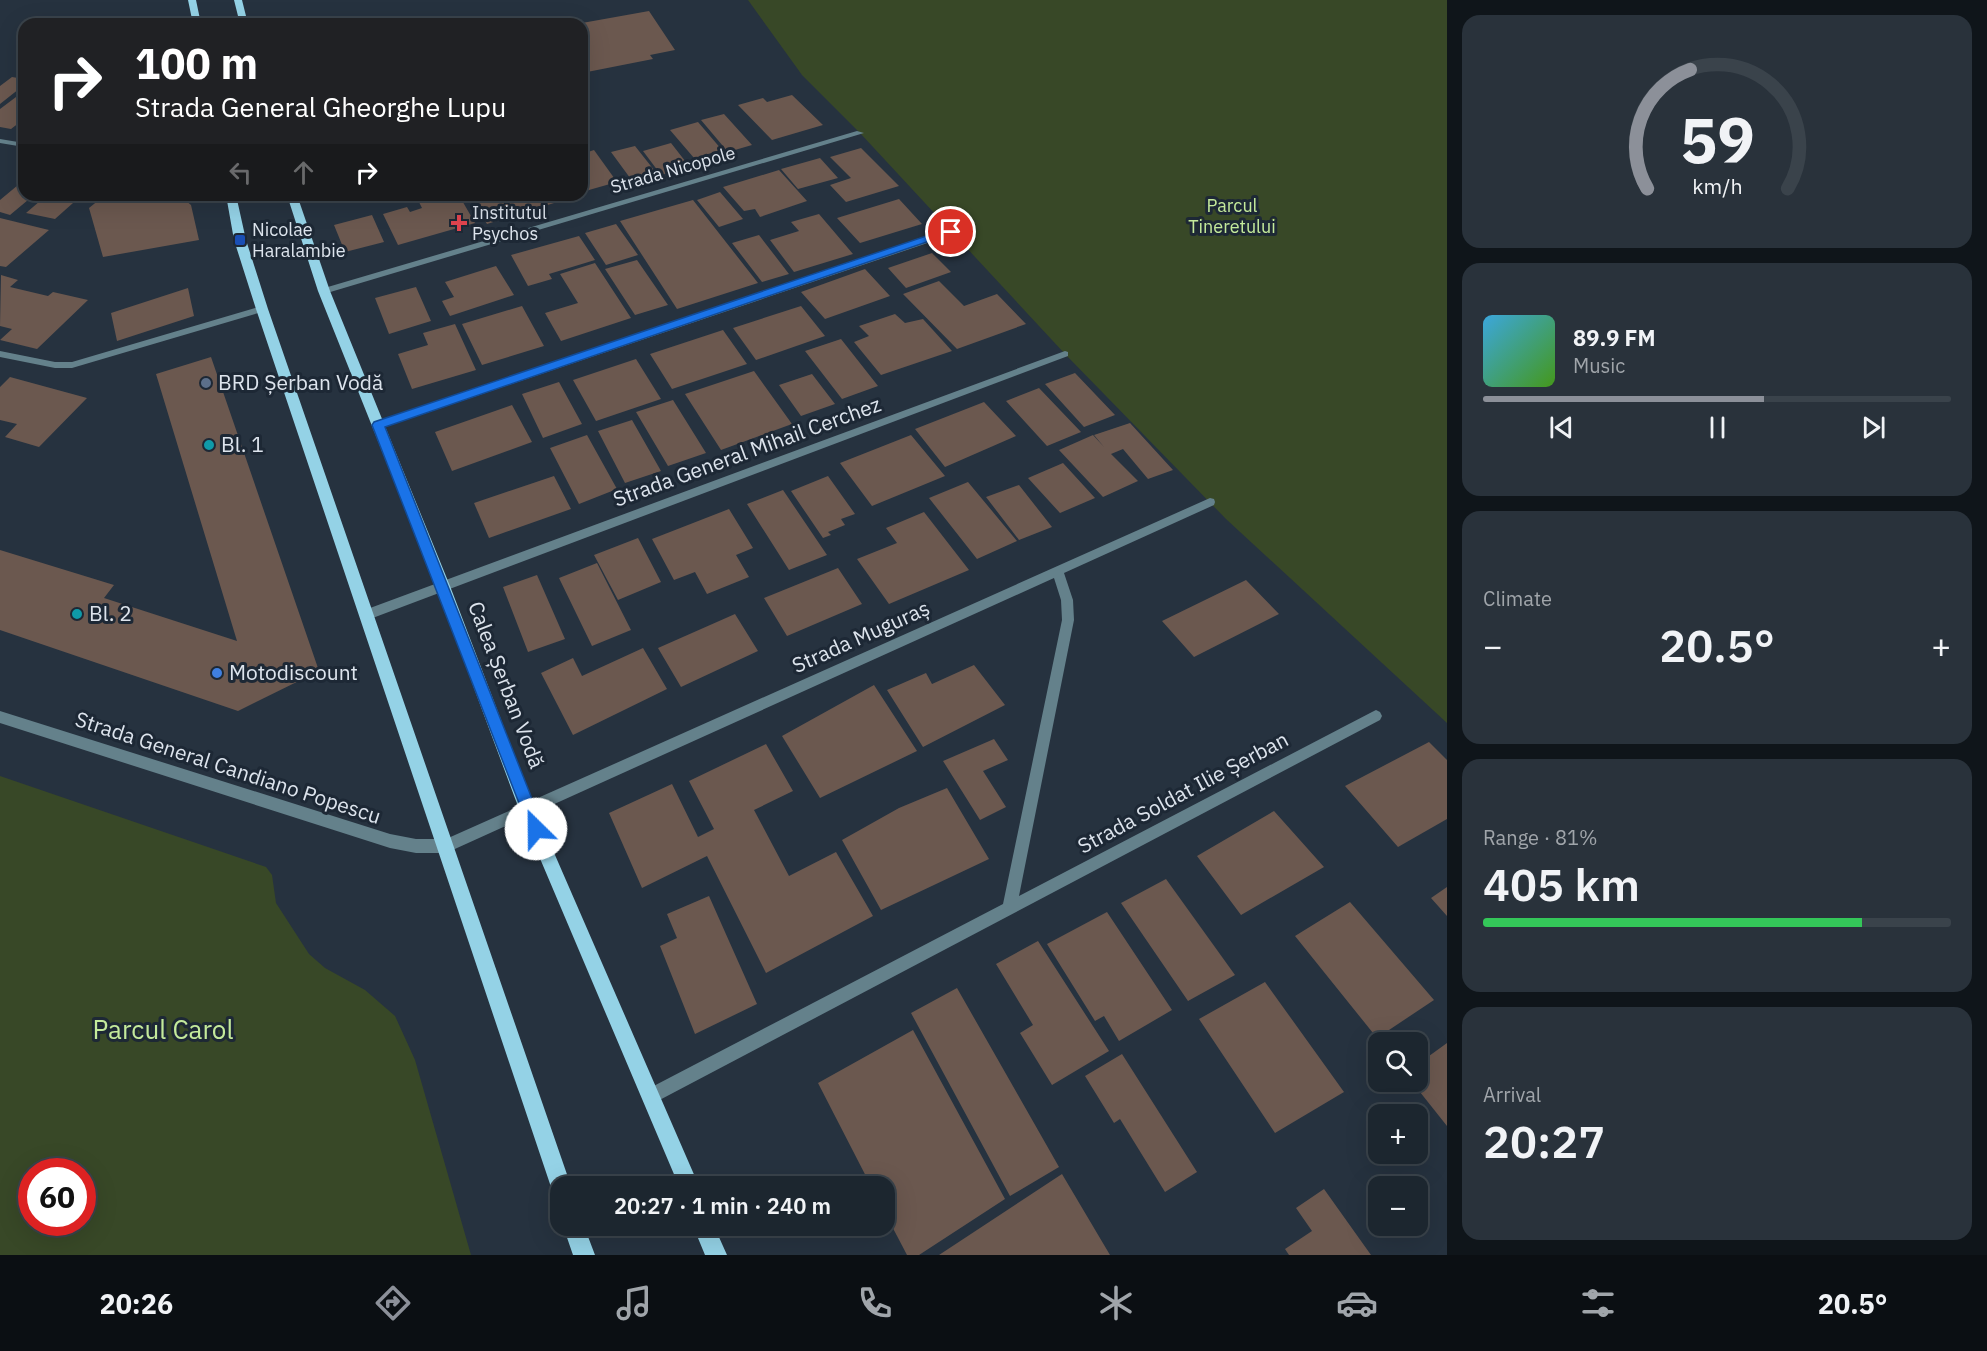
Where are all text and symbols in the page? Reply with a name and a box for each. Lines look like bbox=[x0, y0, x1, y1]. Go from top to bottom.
text: 100 m bbox=[135, 36, 258, 91]
icon: right bbox=[36, 42, 114, 120]
text: Strada General Gheorghe Lupu bbox=[135, 89, 506, 124]
text: 59 bbox=[1680, 99, 1754, 180]
street label: Strada Nicopole bbox=[608, 141, 738, 198]
icon: left bbox=[224, 156, 257, 189]
icon: ahead bbox=[287, 156, 320, 189]
icon: right bbox=[350, 156, 383, 189]
text: km/h bbox=[1692, 172, 1742, 200]
park label: Parcul Tineretului bbox=[1188, 194, 1276, 238]
place label: Institutul Psychos bbox=[472, 201, 547, 245]
pin bbox=[925, 206, 976, 257]
marker: Institutul Psychos bbox=[450, 214, 468, 232]
icon: arrive bbox=[934, 215, 967, 248]
place label: Nicolae Haralambie bbox=[252, 218, 346, 262]
marker: Nicolae Haralambie bbox=[233, 233, 247, 247]
text: 89.9 FM bbox=[1573, 323, 1656, 352]
text: Music bbox=[1573, 352, 1625, 379]
place label: BRD Șerban Vodă bbox=[218, 368, 383, 396]
marker: BRD Șerban Vodă bbox=[199, 376, 213, 390]
street label: Strada General Mihail Cerchez bbox=[609, 389, 885, 513]
icon: previous bbox=[1545, 411, 1578, 444]
icon: pause bbox=[1701, 411, 1734, 444]
icon: next bbox=[1857, 411, 1890, 444]
place label: Bl. 1 bbox=[221, 430, 264, 458]
marker: Bl. 1 bbox=[202, 438, 216, 452]
text: Climate bbox=[1483, 585, 1552, 612]
street label: Strada Muguraș bbox=[787, 593, 934, 679]
street label: Calea Șerban Vodă bbox=[462, 597, 552, 772]
place label: Bl. 2 bbox=[89, 599, 132, 627]
marker: Bl. 2 bbox=[70, 607, 84, 621]
text: 20.5° bbox=[1659, 616, 1775, 674]
text: − bbox=[1483, 624, 1503, 667]
text: + bbox=[1931, 624, 1951, 667]
place label: Motodiscount bbox=[229, 658, 358, 686]
marker: Motodiscount bbox=[210, 666, 224, 680]
street label: Strada General Candiano Popescu bbox=[72, 704, 385, 830]
street label: Strada Soldat Ilie Șerban bbox=[1072, 725, 1293, 860]
position arrow bbox=[504, 797, 568, 861]
text: Range · 81% bbox=[1483, 824, 1598, 851]
text: 405 km bbox=[1483, 855, 1640, 913]
park label: Parcul Carol bbox=[93, 1012, 233, 1046]
map controls bbox=[1368, 1032, 1428, 1236]
button: search bbox=[1368, 1032, 1428, 1092]
text: Arrival bbox=[1483, 1081, 1541, 1108]
button: + bbox=[1368, 1104, 1428, 1164]
text: 20:27 bbox=[1483, 1112, 1605, 1170]
speed limit sign: 60 bbox=[18, 1158, 96, 1236]
button: − bbox=[1368, 1176, 1428, 1236]
text: 20:27 · 1 min · 240 m bbox=[614, 1191, 831, 1220]
icon: directions bbox=[372, 1282, 414, 1324]
icon: music bbox=[613, 1282, 655, 1324]
icon: phone bbox=[854, 1282, 896, 1324]
icon: climate bbox=[1095, 1282, 1137, 1324]
icon: car bbox=[1336, 1282, 1378, 1324]
icon: filters bbox=[1577, 1282, 1619, 1324]
text: 20:26 bbox=[99, 1286, 173, 1321]
text: 20.5° bbox=[1818, 1286, 1887, 1321]

